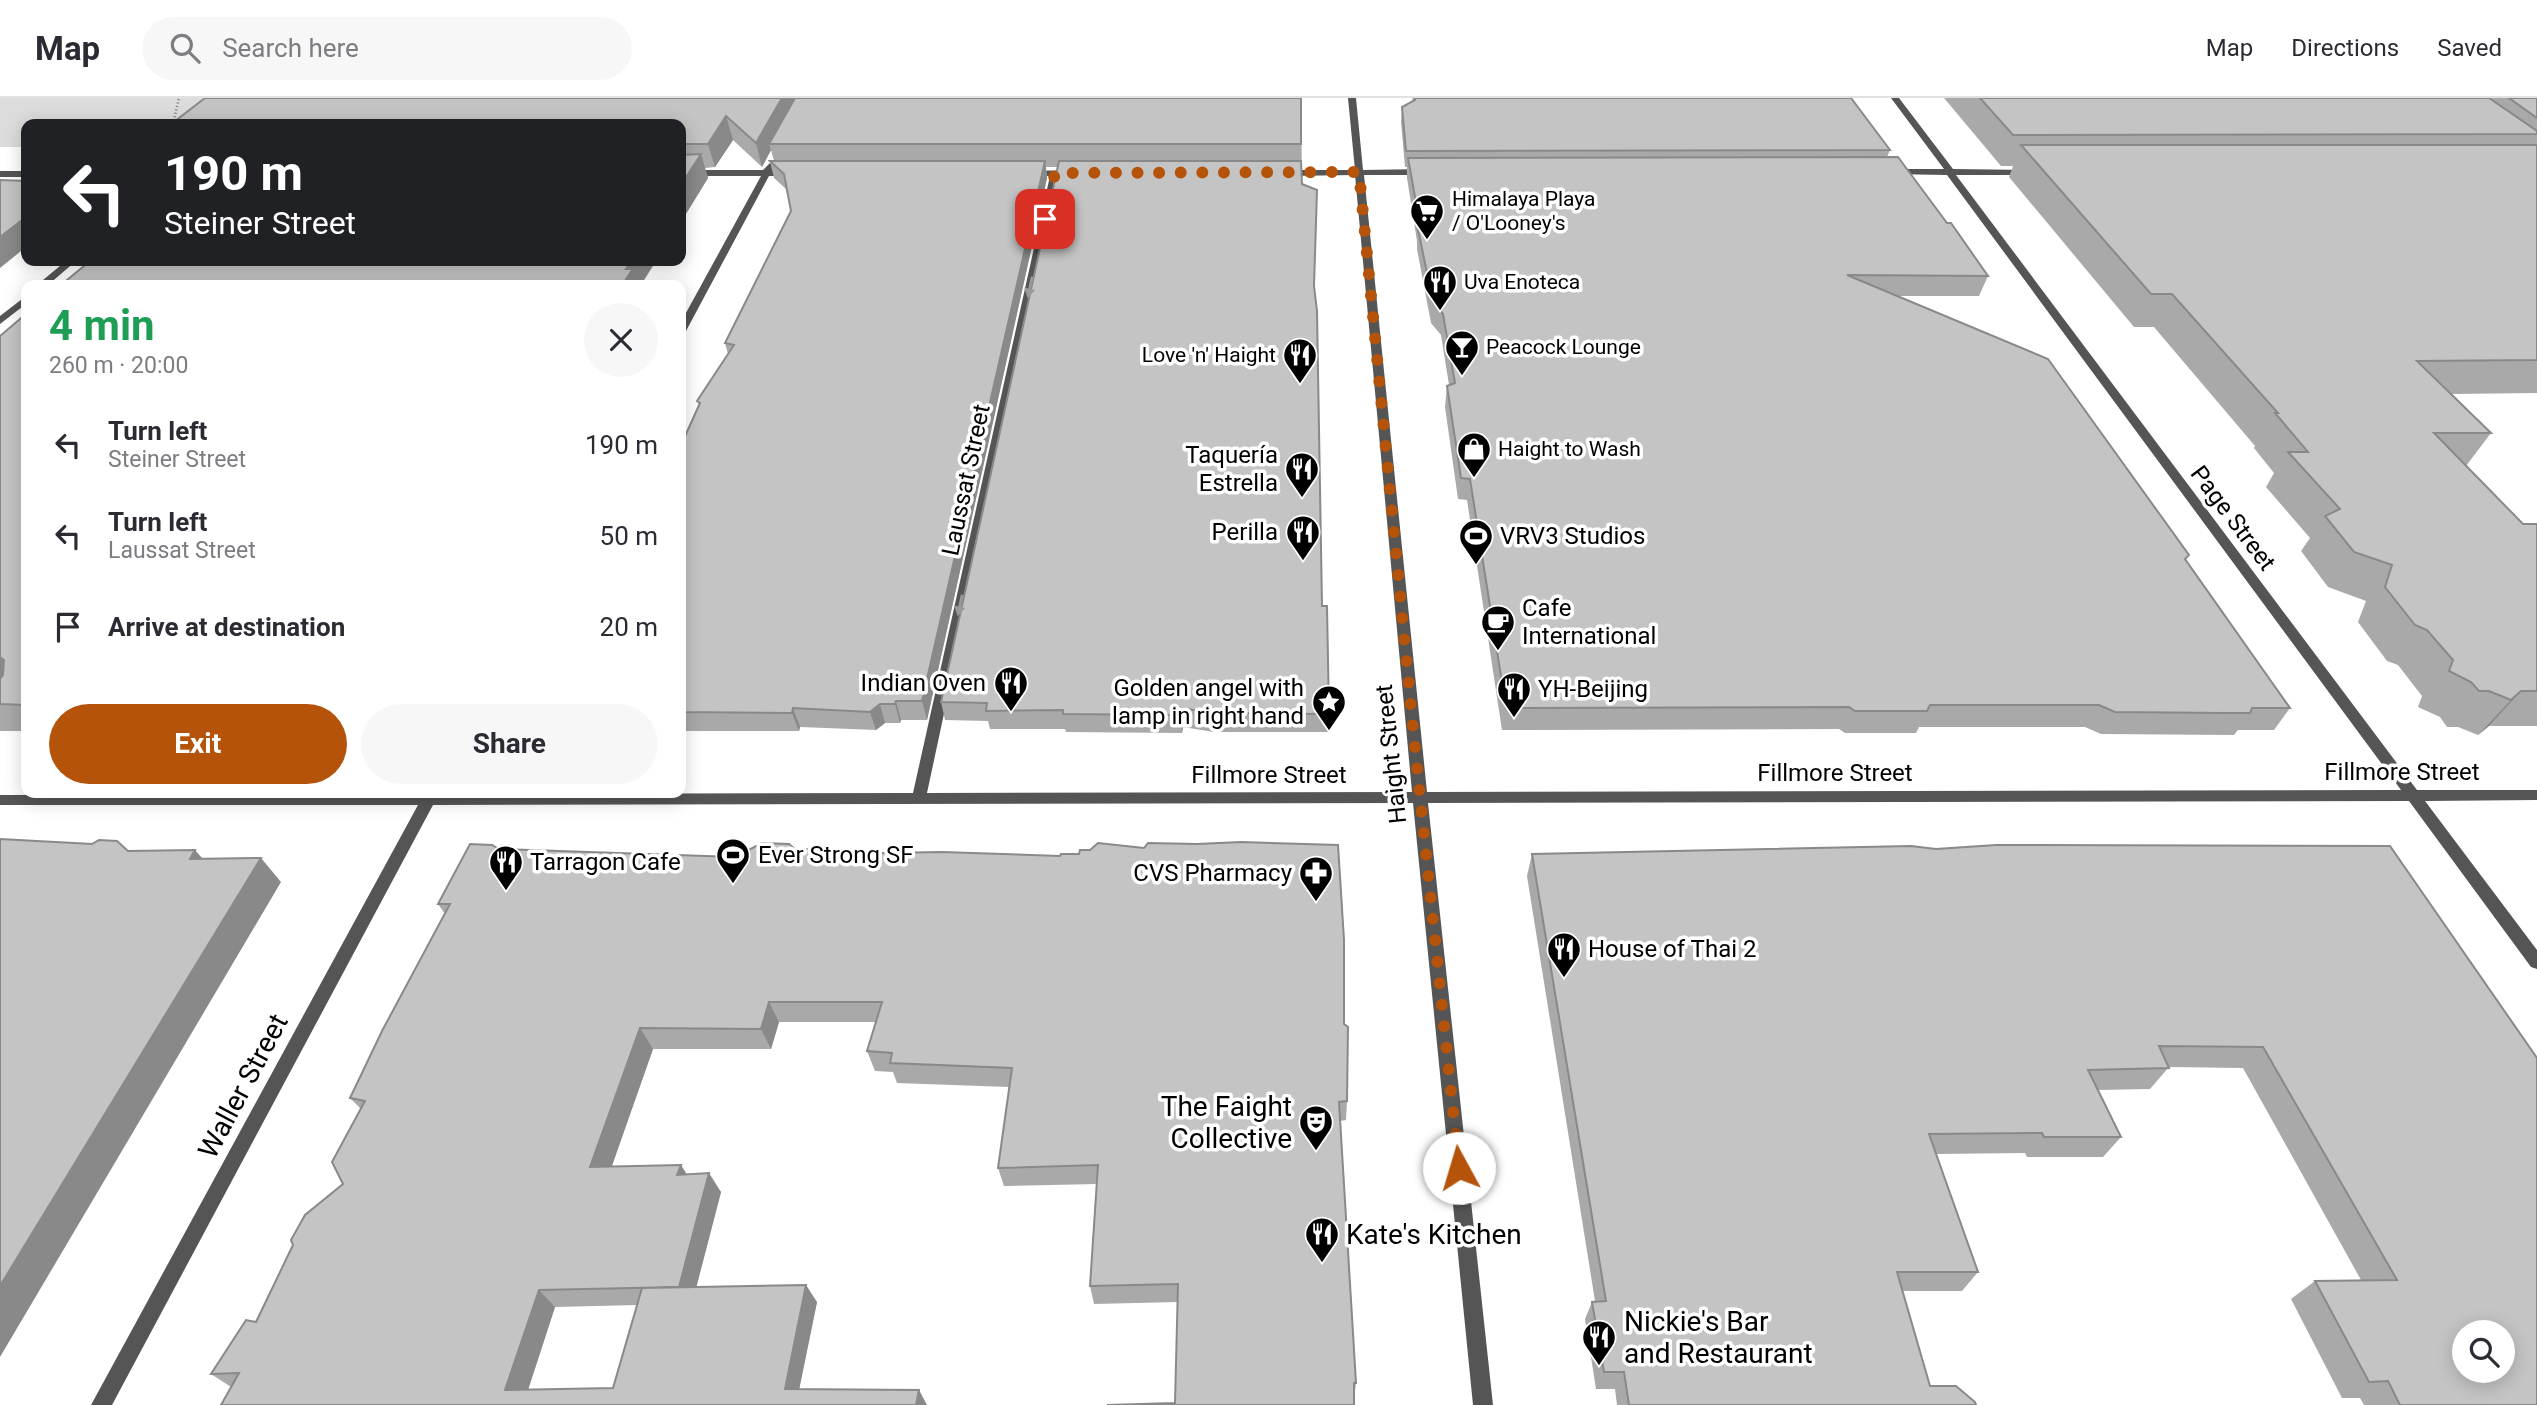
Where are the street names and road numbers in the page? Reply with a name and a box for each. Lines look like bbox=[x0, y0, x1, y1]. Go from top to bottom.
street label: Laussat Street bbox=[936, 402, 996, 558]
street label: Page Street bbox=[2185, 460, 2281, 576]
street label: Haight Street bbox=[1370, 683, 1412, 825]
street label: Fillmore Street bbox=[2324, 758, 2480, 786]
street label: Fillmore Street bbox=[1757, 759, 1913, 787]
street label: Fillmore Street bbox=[1191, 761, 1347, 789]
street label: Waller Street bbox=[191, 1008, 295, 1164]

